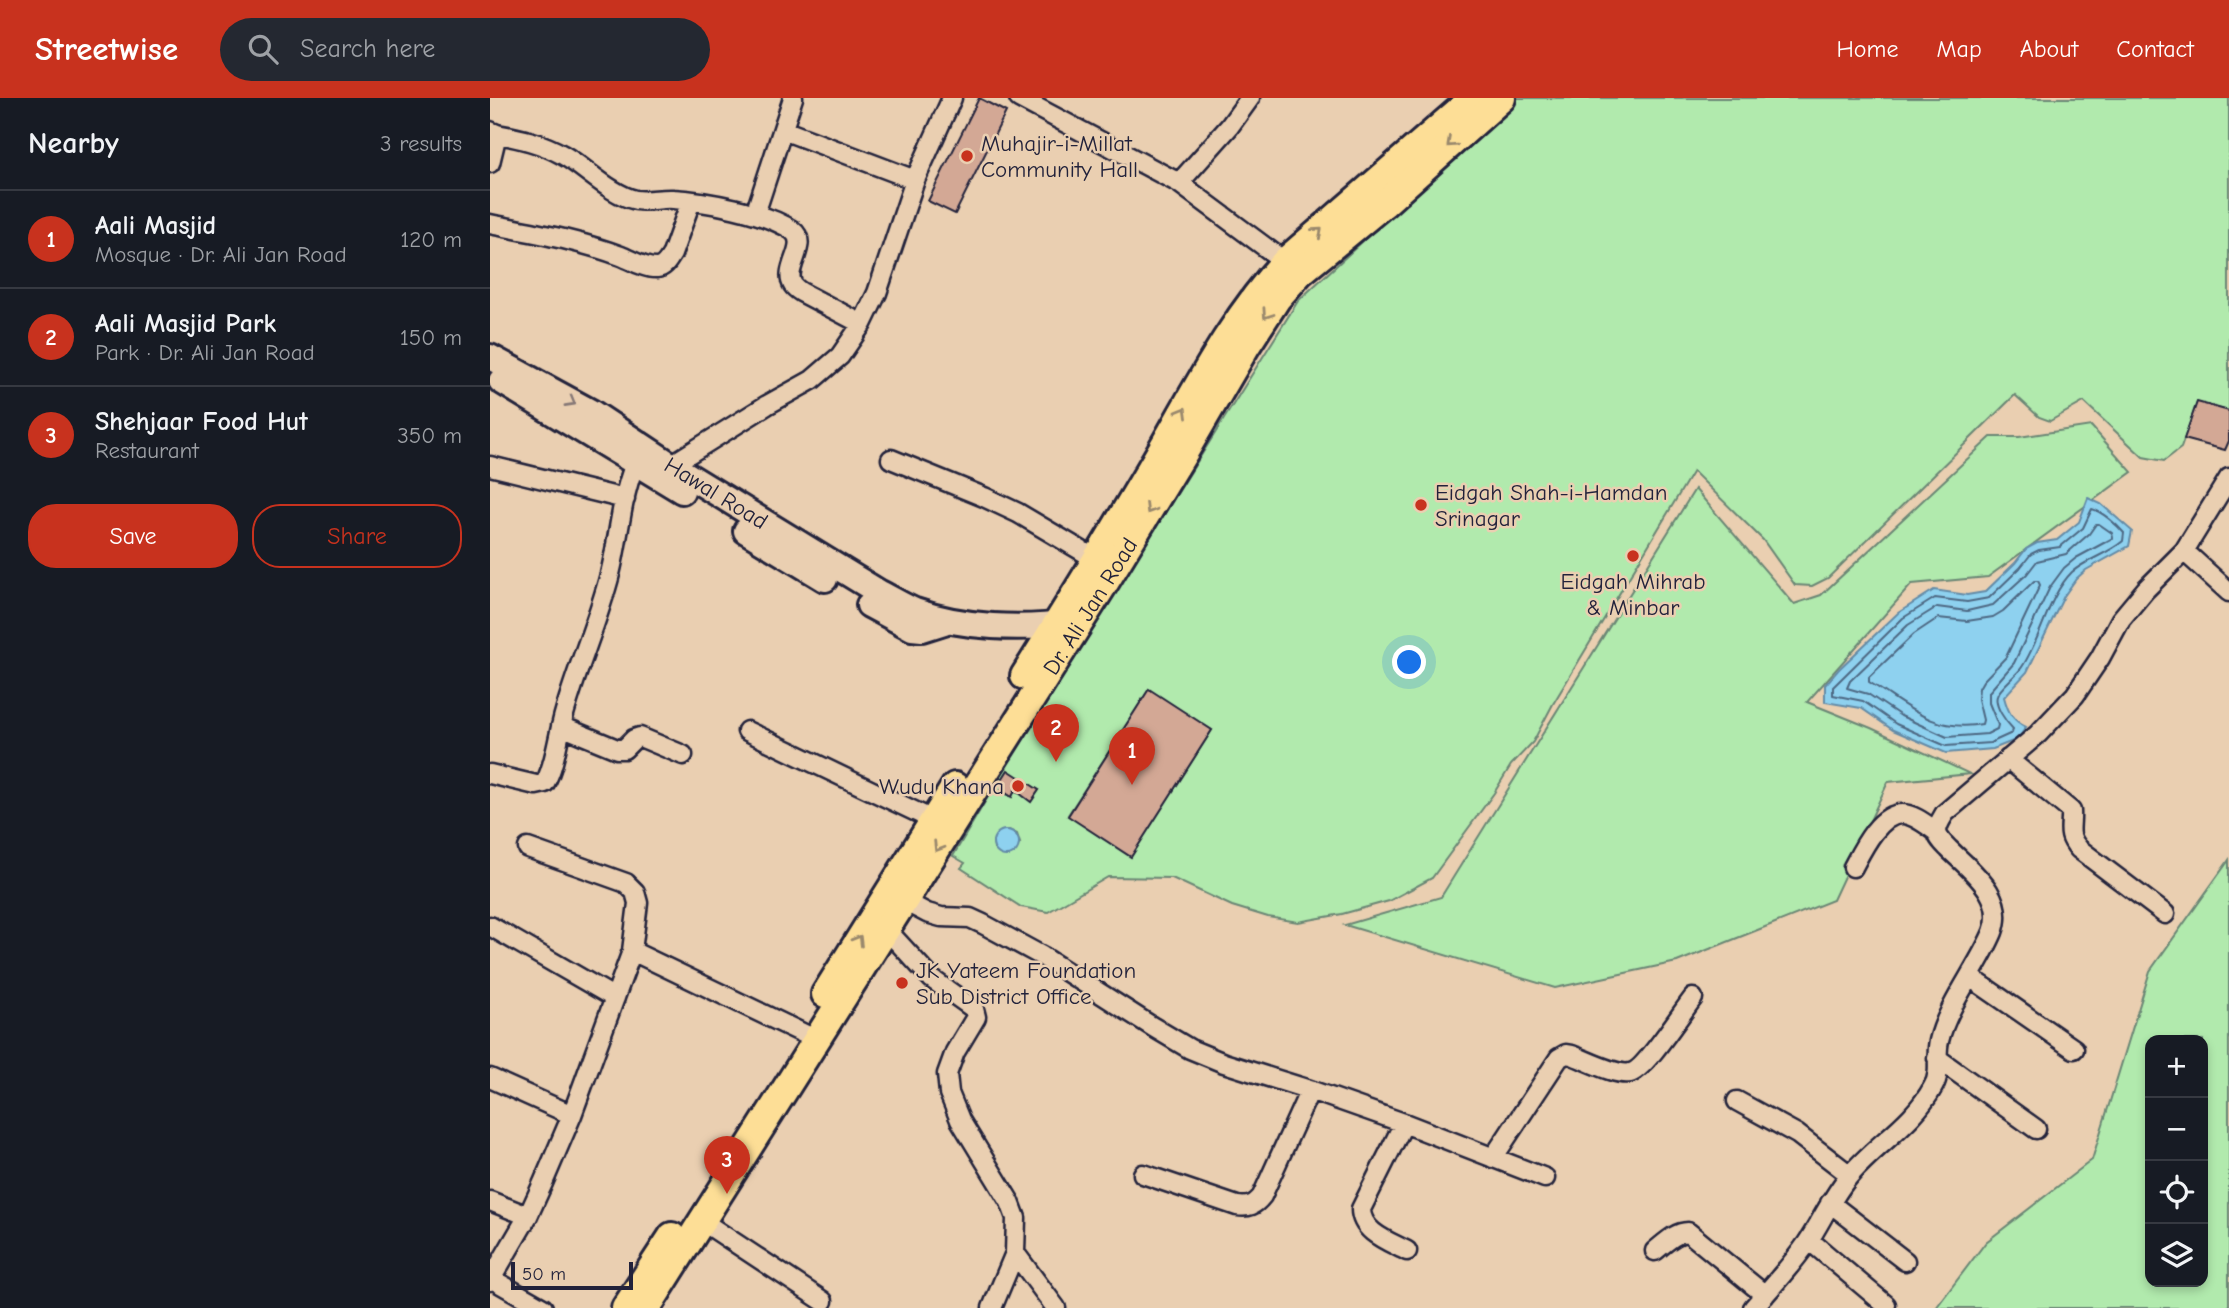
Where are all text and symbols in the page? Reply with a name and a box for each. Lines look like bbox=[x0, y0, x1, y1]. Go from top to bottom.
search box bbox=[220, 18, 710, 81]
text: Streetwise bbox=[35, 30, 178, 68]
icon: search bbox=[244, 30, 282, 68]
text: Search here bbox=[300, 34, 435, 64]
text: Home bbox=[1837, 35, 1898, 63]
text: Map bbox=[1936, 35, 1982, 63]
text: About bbox=[2020, 35, 2078, 63]
text: Contact bbox=[2116, 35, 2194, 63]
text: Nearby bbox=[28, 126, 119, 161]
text: 3 results bbox=[380, 130, 462, 157]
place label: Muhajir-i-Millat Community Hall bbox=[981, 130, 1138, 183]
one-way arrow bbox=[1446, 135, 1459, 147]
marker: Muhajir-i-Millat Community Hall bbox=[959, 148, 975, 164]
text: Aali Masjid bbox=[95, 211, 216, 241]
text: 1 bbox=[46, 226, 56, 253]
text: 120 m bbox=[400, 226, 462, 253]
one-way arrow bbox=[1310, 228, 1323, 240]
text: Mosque · Dr. Ali Jan Road bbox=[95, 241, 347, 268]
one-way arrow bbox=[1263, 306, 1275, 319]
text: Aali Masjid Park bbox=[95, 309, 276, 339]
text: 2 bbox=[45, 324, 57, 351]
text: 150 m bbox=[400, 324, 462, 351]
text: Park · Dr. Ali Jan Road bbox=[95, 339, 315, 366]
one-way arrow bbox=[564, 394, 577, 407]
text: Shehjaar Food Hut bbox=[95, 407, 308, 437]
one-way arrow bbox=[1174, 407, 1187, 420]
text: 3 bbox=[45, 422, 57, 449]
text: 350 m bbox=[397, 422, 462, 449]
text: Restaurant bbox=[95, 437, 199, 464]
street label: Hawal Road bbox=[659, 451, 773, 535]
place label: Eidgah Shah-i-Hamdan Srinagar bbox=[1435, 479, 1668, 532]
marker: Eidgah Shah-i-Hamdan Srinagar bbox=[1413, 497, 1429, 513]
one-way arrow bbox=[1145, 502, 1158, 515]
button: Save bbox=[28, 504, 238, 568]
button: Share bbox=[252, 504, 462, 568]
street label: Dr. Ali Jan Road bbox=[1038, 533, 1143, 680]
marker: Eidgah Mihrab & Minbar bbox=[1625, 548, 1641, 564]
place label: Eidgah Mihrab & Minbar bbox=[1560, 568, 1706, 621]
your location bbox=[1392, 645, 1426, 679]
pin: 2 bbox=[1033, 704, 1079, 762]
pin: 1 bbox=[1109, 727, 1155, 785]
place label: Wudu Khana bbox=[879, 773, 1004, 800]
marker: Wudu Khana bbox=[1010, 778, 1026, 794]
one-way arrow bbox=[933, 839, 946, 852]
one-way arrow bbox=[849, 935, 862, 948]
place label: JK Yateem Foundation Sub District Office bbox=[916, 957, 1136, 1010]
marker: JK Yateem Foundation Sub District Office bbox=[894, 975, 910, 991]
map controls bbox=[2145, 1035, 2208, 1287]
button: + bbox=[2145, 1035, 2208, 1098]
button: − bbox=[2145, 1098, 2208, 1161]
pin: 3 bbox=[704, 1136, 750, 1194]
button: locate bbox=[2145, 1161, 2208, 1224]
button: layers bbox=[2145, 1224, 2208, 1287]
scale bar bbox=[511, 1259, 634, 1291]
text: 50 m bbox=[522, 1263, 566, 1285]

